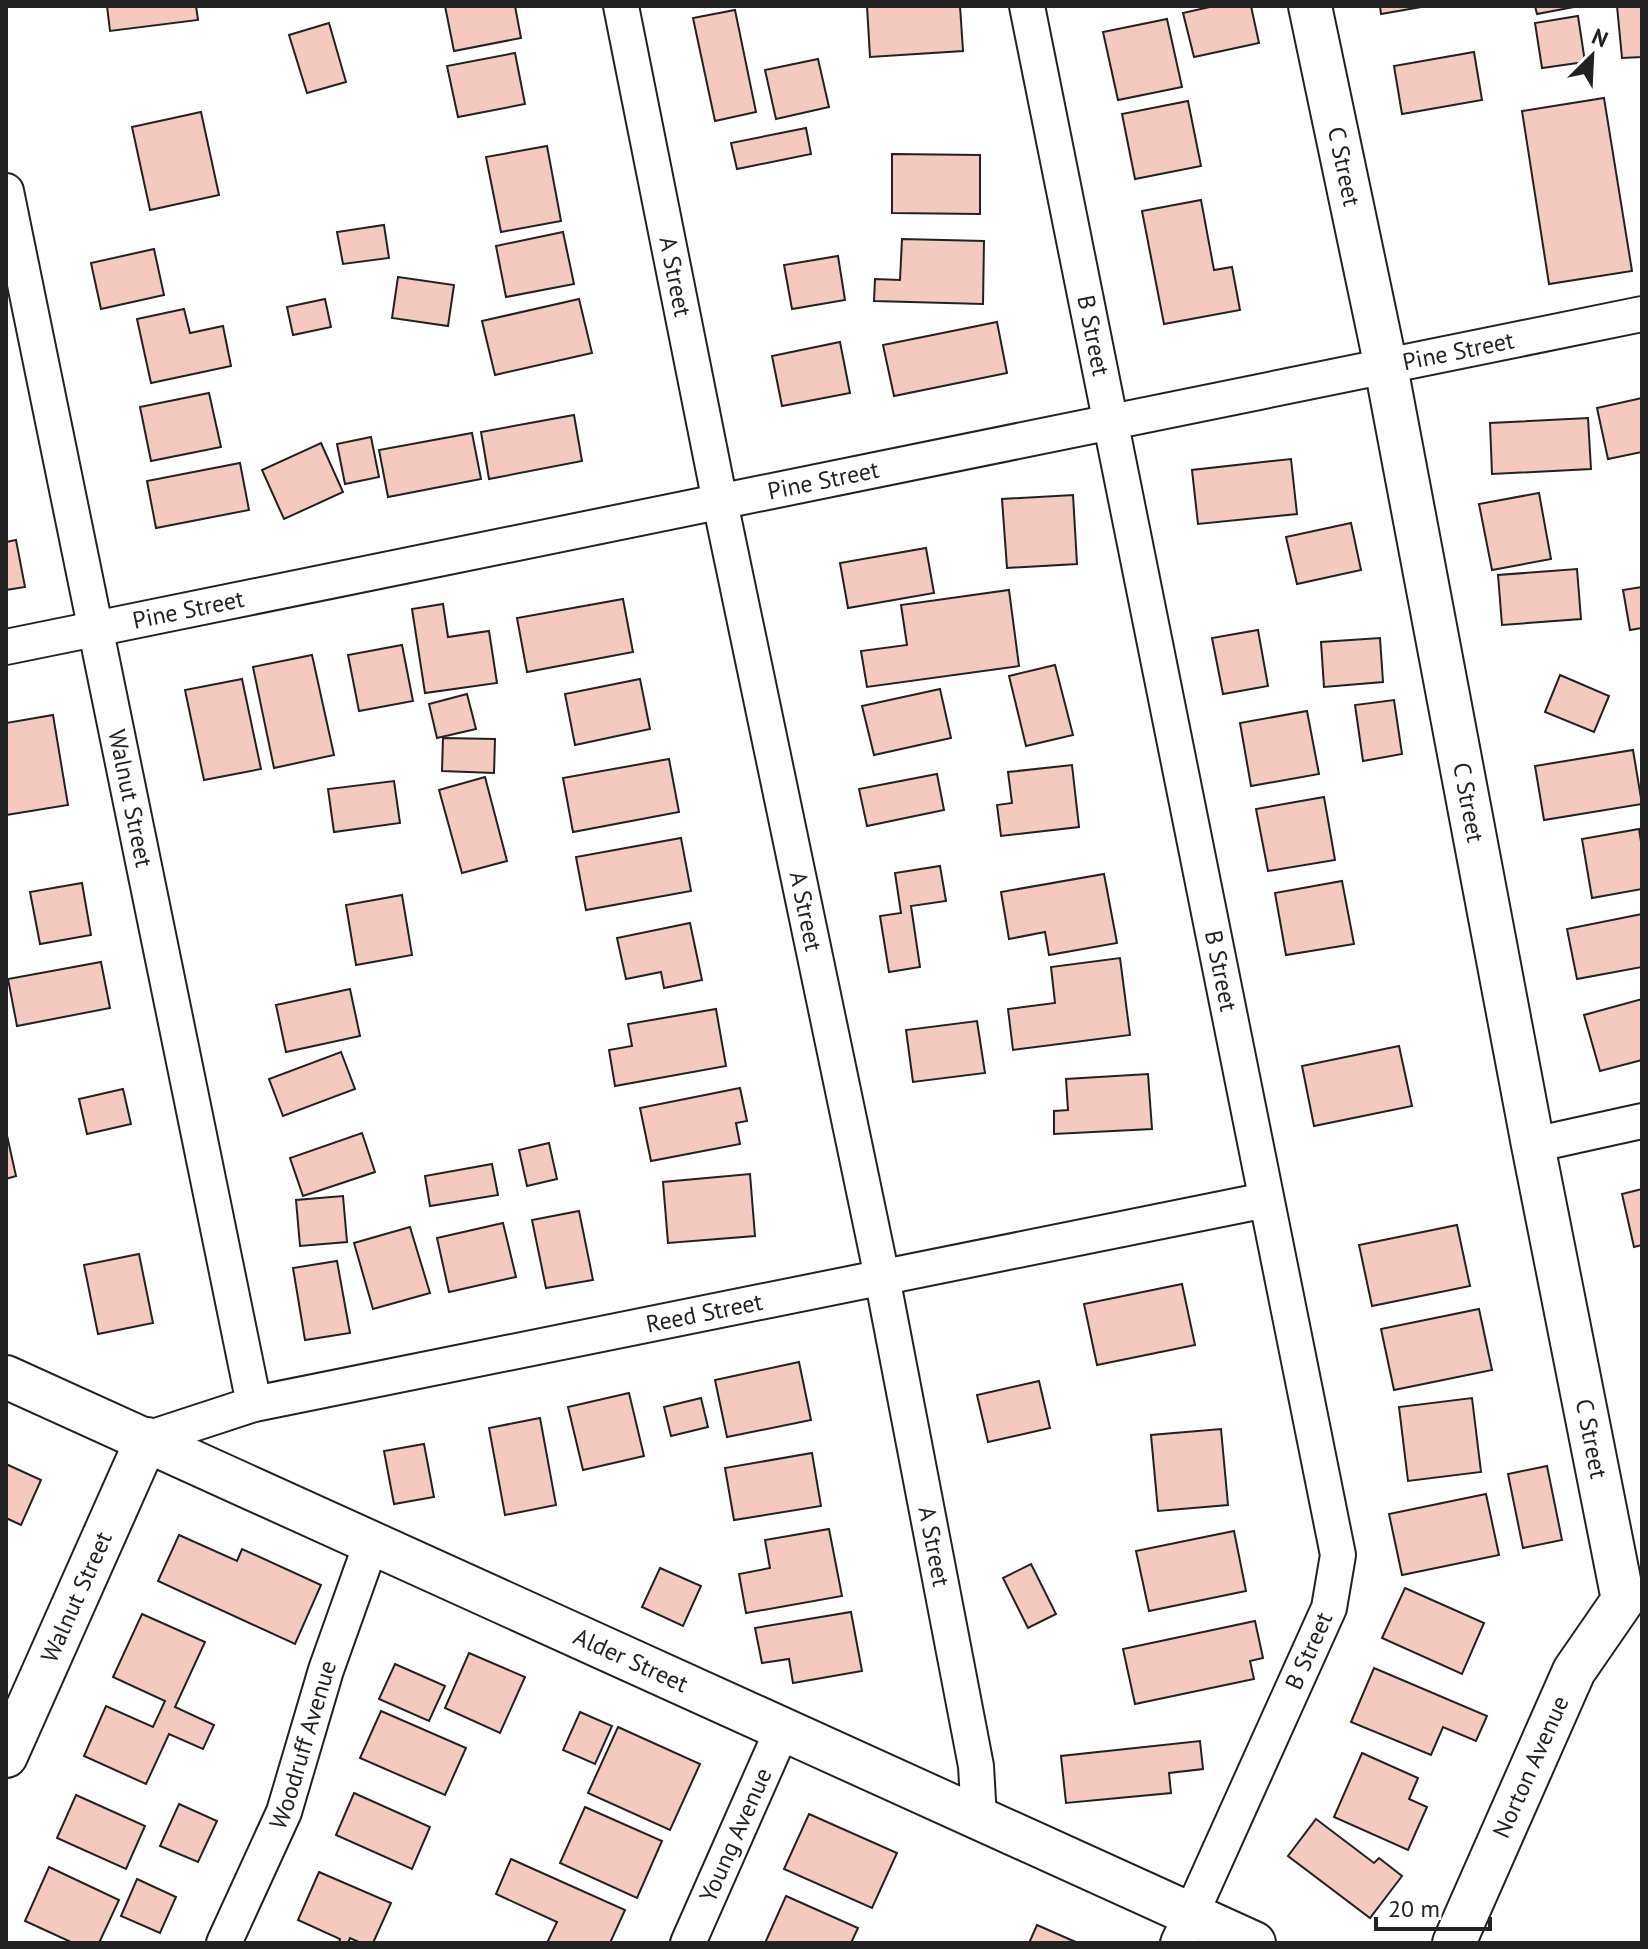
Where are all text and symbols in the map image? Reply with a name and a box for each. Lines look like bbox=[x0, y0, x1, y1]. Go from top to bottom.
north arrow bbox=[1552, 16, 1632, 96]
text: N bbox=[1588, 22, 1612, 53]
street label: C Street bbox=[1321, 124, 1368, 209]
street label: A Street bbox=[652, 234, 699, 319]
street label: B Street bbox=[1070, 292, 1117, 378]
street label: Pine Street bbox=[1400, 324, 1517, 377]
street label: Pine Street bbox=[765, 454, 882, 507]
street label: Pine Street bbox=[130, 583, 247, 636]
street label: Walnut Street bbox=[101, 727, 160, 870]
street label: C Street bbox=[1446, 760, 1491, 845]
street label: A Street bbox=[783, 869, 830, 954]
street label: B Street bbox=[1198, 927, 1244, 1014]
street label: Reed Street bbox=[643, 1286, 765, 1340]
street label: C Street bbox=[1569, 1396, 1615, 1481]
street label: A Street bbox=[911, 1504, 957, 1589]
street label: Walnut Street bbox=[34, 1527, 119, 1667]
street label: B Street bbox=[1278, 1607, 1339, 1694]
street label: Alder Street bbox=[569, 1621, 693, 1699]
street label: Woodruff Avenue bbox=[262, 1656, 343, 1834]
street label: Norton Avenue bbox=[1485, 1691, 1576, 1843]
street label: Young Avenue bbox=[692, 1763, 778, 1907]
scale bar bbox=[1376, 1881, 1490, 1931]
text: 20 m bbox=[1388, 1893, 1440, 1924]

